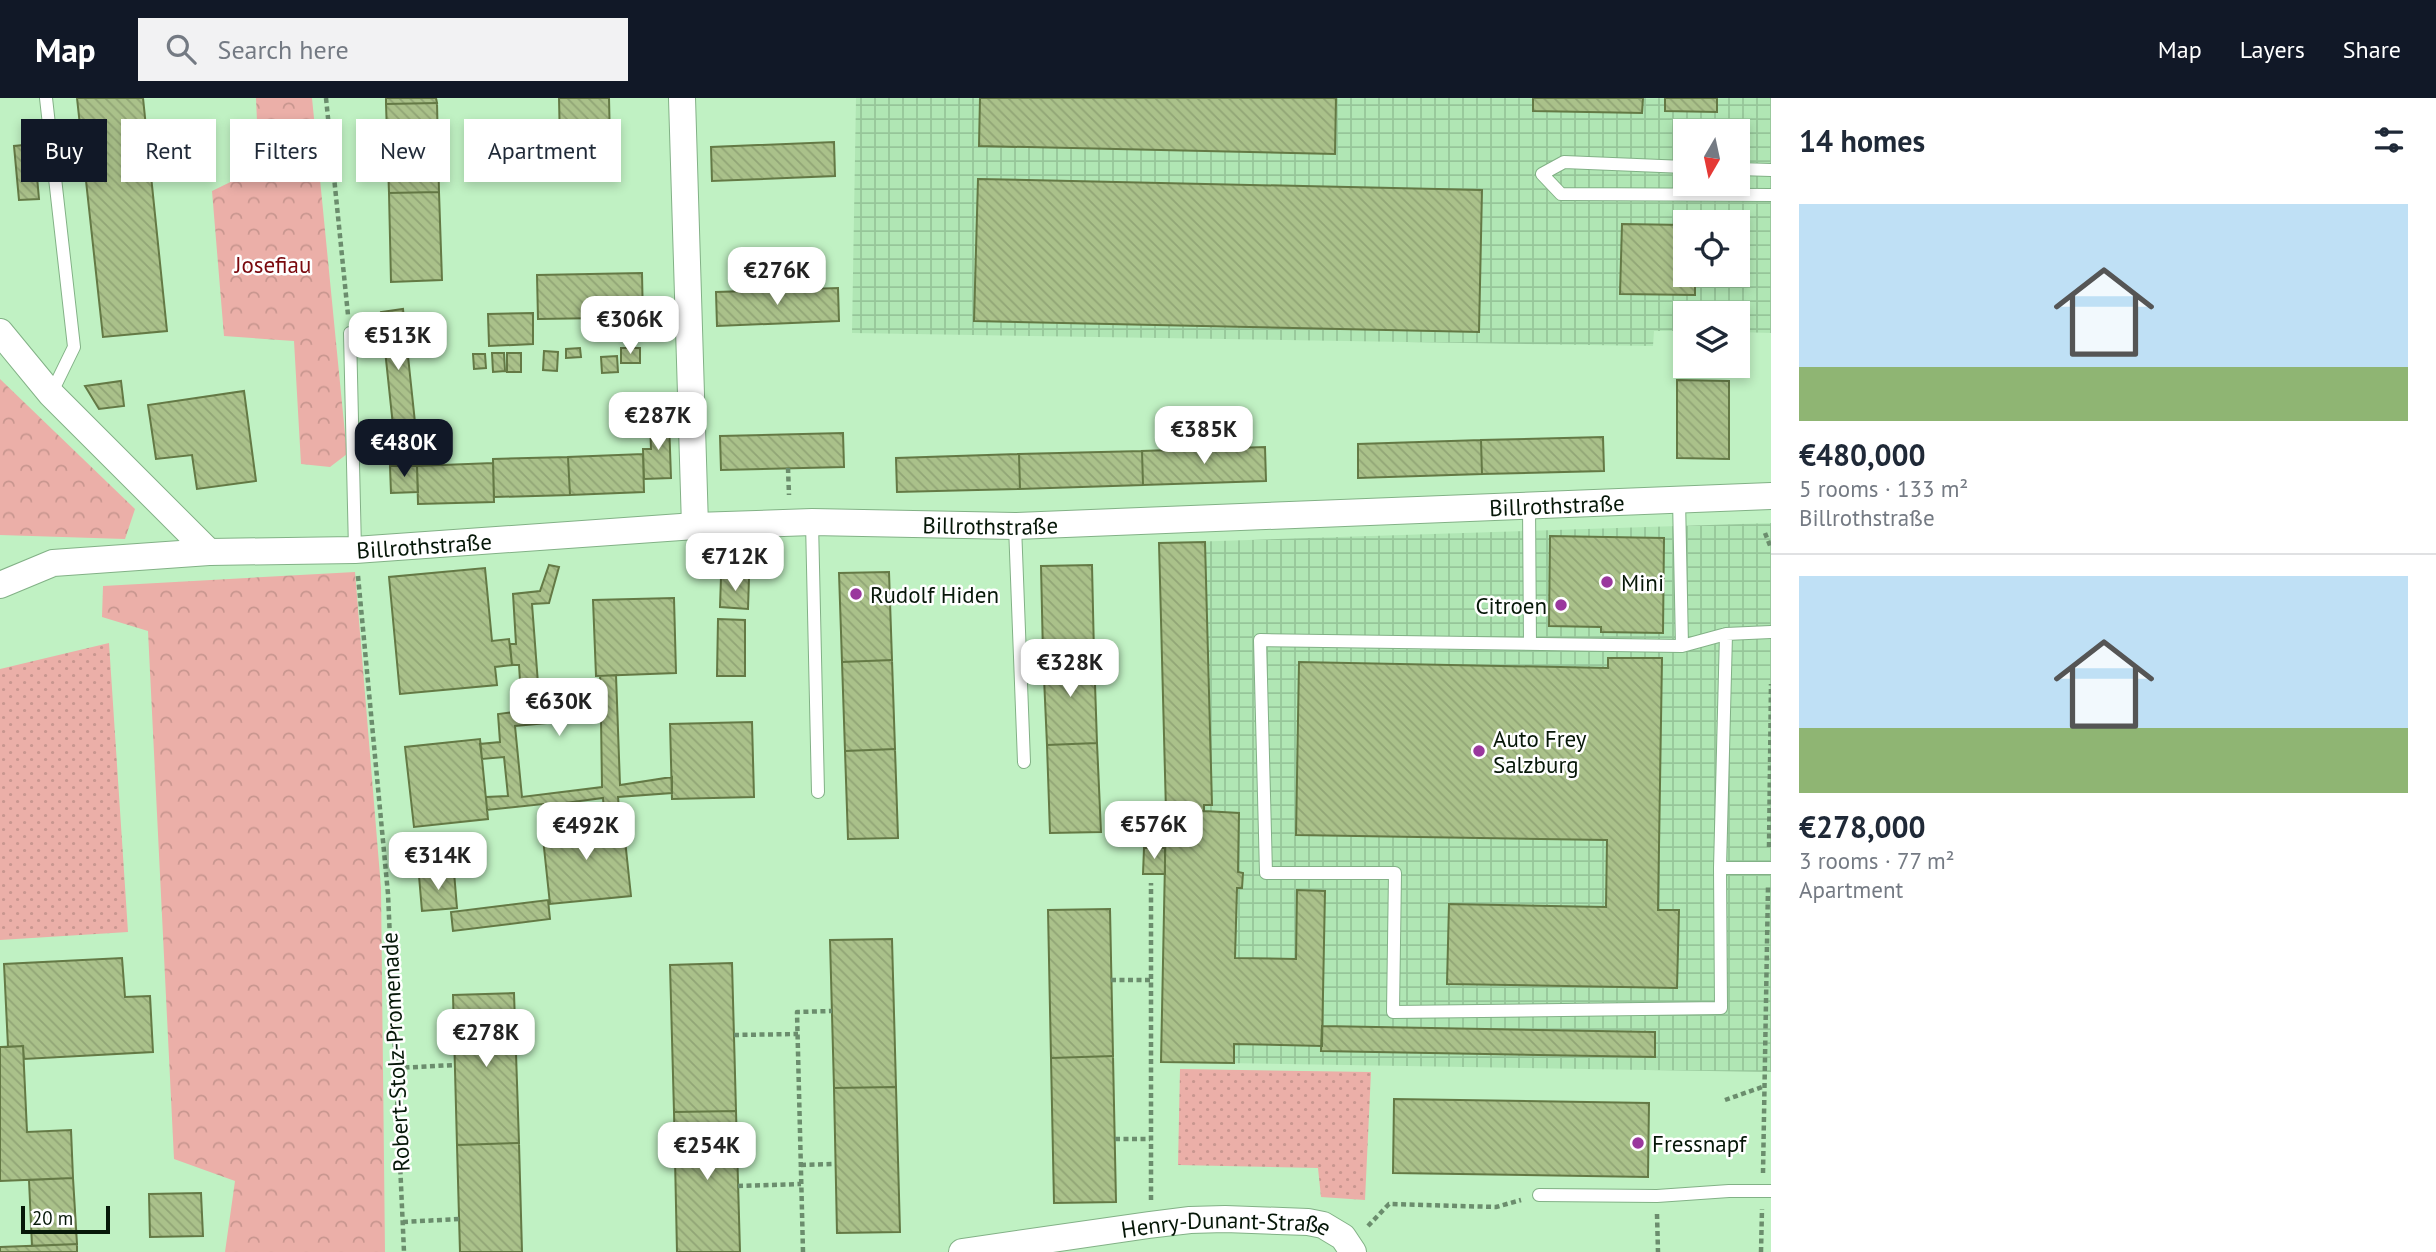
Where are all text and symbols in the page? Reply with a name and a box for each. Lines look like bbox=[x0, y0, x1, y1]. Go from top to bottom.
search box bbox=[138, 18, 628, 81]
text: Map bbox=[35, 28, 96, 71]
icon: search bbox=[162, 30, 200, 68]
text: Search here bbox=[218, 33, 349, 66]
text: Map bbox=[2158, 34, 2202, 65]
text: Layers bbox=[2240, 34, 2305, 65]
text: Share bbox=[2343, 34, 2401, 65]
chip: Buy bbox=[21, 119, 107, 182]
chip: Rent bbox=[121, 119, 216, 182]
chip: Filters bbox=[230, 119, 342, 182]
chip: New bbox=[356, 119, 450, 182]
chip: Apartment bbox=[464, 119, 621, 182]
north arrow bbox=[1673, 119, 1750, 196]
map controls bbox=[1673, 119, 1750, 378]
text: 14 homes bbox=[1799, 121, 1925, 160]
icon: filters bbox=[2370, 121, 2408, 159]
button: locate bbox=[1673, 210, 1750, 287]
pin: €276K bbox=[728, 248, 826, 307]
icon: home bbox=[2041, 249, 2167, 375]
park label: Josefiau bbox=[234, 250, 311, 279]
text: €276K bbox=[744, 255, 810, 284]
pin: €306K bbox=[581, 296, 679, 356]
button: layers bbox=[1673, 301, 1750, 378]
text: €306K bbox=[597, 304, 663, 333]
pin: €513K bbox=[349, 313, 447, 372]
text: €513K bbox=[365, 320, 431, 349]
pin: €287K bbox=[609, 392, 707, 452]
text: €287K bbox=[625, 400, 691, 429]
pin: €385K bbox=[1155, 406, 1253, 466]
text: €385K bbox=[1171, 414, 1237, 443]
pin: €480K bbox=[355, 420, 453, 479]
text: €480K bbox=[371, 427, 437, 456]
text: €480,000 bbox=[1799, 435, 1926, 474]
text: 5 rooms · 133 m² bbox=[1799, 474, 1968, 503]
street label: Billrothstraße bbox=[1488, 487, 1625, 522]
text: Billrothstraße bbox=[1799, 503, 1935, 532]
street label: Billrothstraße bbox=[922, 510, 1059, 541]
street label: Billrothstraße bbox=[355, 526, 493, 564]
pin: €712K bbox=[686, 533, 784, 593]
text: €712K bbox=[702, 541, 768, 570]
place label: Mini bbox=[1621, 568, 1664, 597]
marker: Mini bbox=[1599, 574, 1615, 590]
place label: Rudolf Hiden bbox=[870, 580, 999, 609]
marker: Rudolf Hiden bbox=[848, 586, 864, 602]
place label: Citroen bbox=[1475, 591, 1547, 620]
marker: Citroen bbox=[1553, 597, 1569, 613]
icon: home bbox=[2041, 621, 2167, 747]
pin: €328K bbox=[1021, 640, 1119, 699]
text: €328K bbox=[1037, 647, 1103, 676]
pin: €630K bbox=[510, 678, 608, 738]
text: €630K bbox=[526, 686, 592, 715]
place label: Auto Frey Salzburg bbox=[1493, 724, 1587, 779]
marker: Auto Frey Salzburg bbox=[1471, 743, 1487, 759]
pin: €492K bbox=[537, 802, 635, 862]
pin: €576K bbox=[1105, 802, 1203, 861]
text: €278,000 bbox=[1799, 807, 1926, 846]
text: €576K bbox=[1121, 809, 1187, 838]
text: €492K bbox=[553, 810, 619, 839]
pin: €314K bbox=[389, 832, 487, 892]
text: €314K bbox=[405, 840, 471, 869]
text: 3 rooms · 77 m² bbox=[1799, 846, 1955, 875]
text: Apartment bbox=[1799, 875, 1903, 904]
street label: Robert-Stolz-Promenade bbox=[374, 931, 416, 1173]
pin: €278K bbox=[437, 1010, 535, 1069]
text: €278K bbox=[453, 1017, 519, 1046]
pin: €254K bbox=[658, 1122, 756, 1182]
place label: Fressnapf bbox=[1652, 1129, 1748, 1158]
text: €254K bbox=[674, 1130, 740, 1159]
marker: Fressnapf bbox=[1630, 1135, 1646, 1151]
scale bar bbox=[21, 1203, 110, 1235]
street label: Henry-Dunant-Straße bbox=[1119, 1204, 1337, 1243]
text: 20 m bbox=[32, 1206, 73, 1230]

